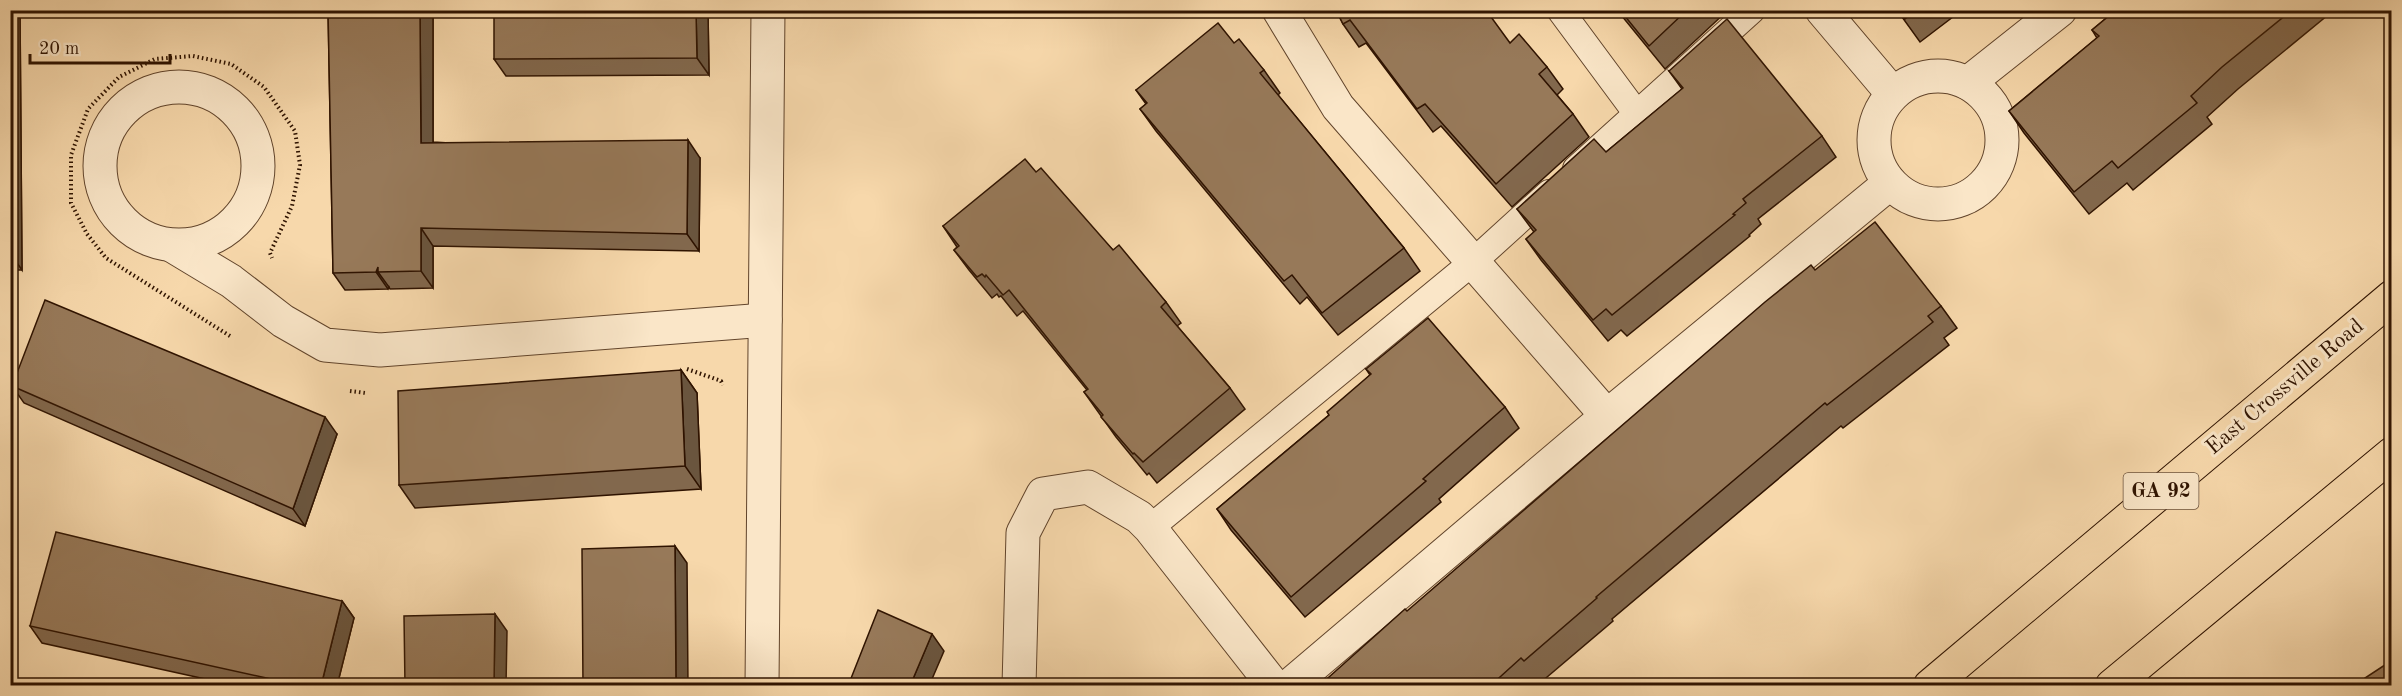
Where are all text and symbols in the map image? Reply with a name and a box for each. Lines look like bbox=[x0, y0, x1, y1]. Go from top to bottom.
scale bar bbox=[30, 27, 170, 65]
text: 20 m bbox=[39, 40, 79, 58]
street label: East Crossville Road bbox=[2202, 315, 2368, 459]
road number: GA 92 bbox=[2124, 473, 2198, 509]

